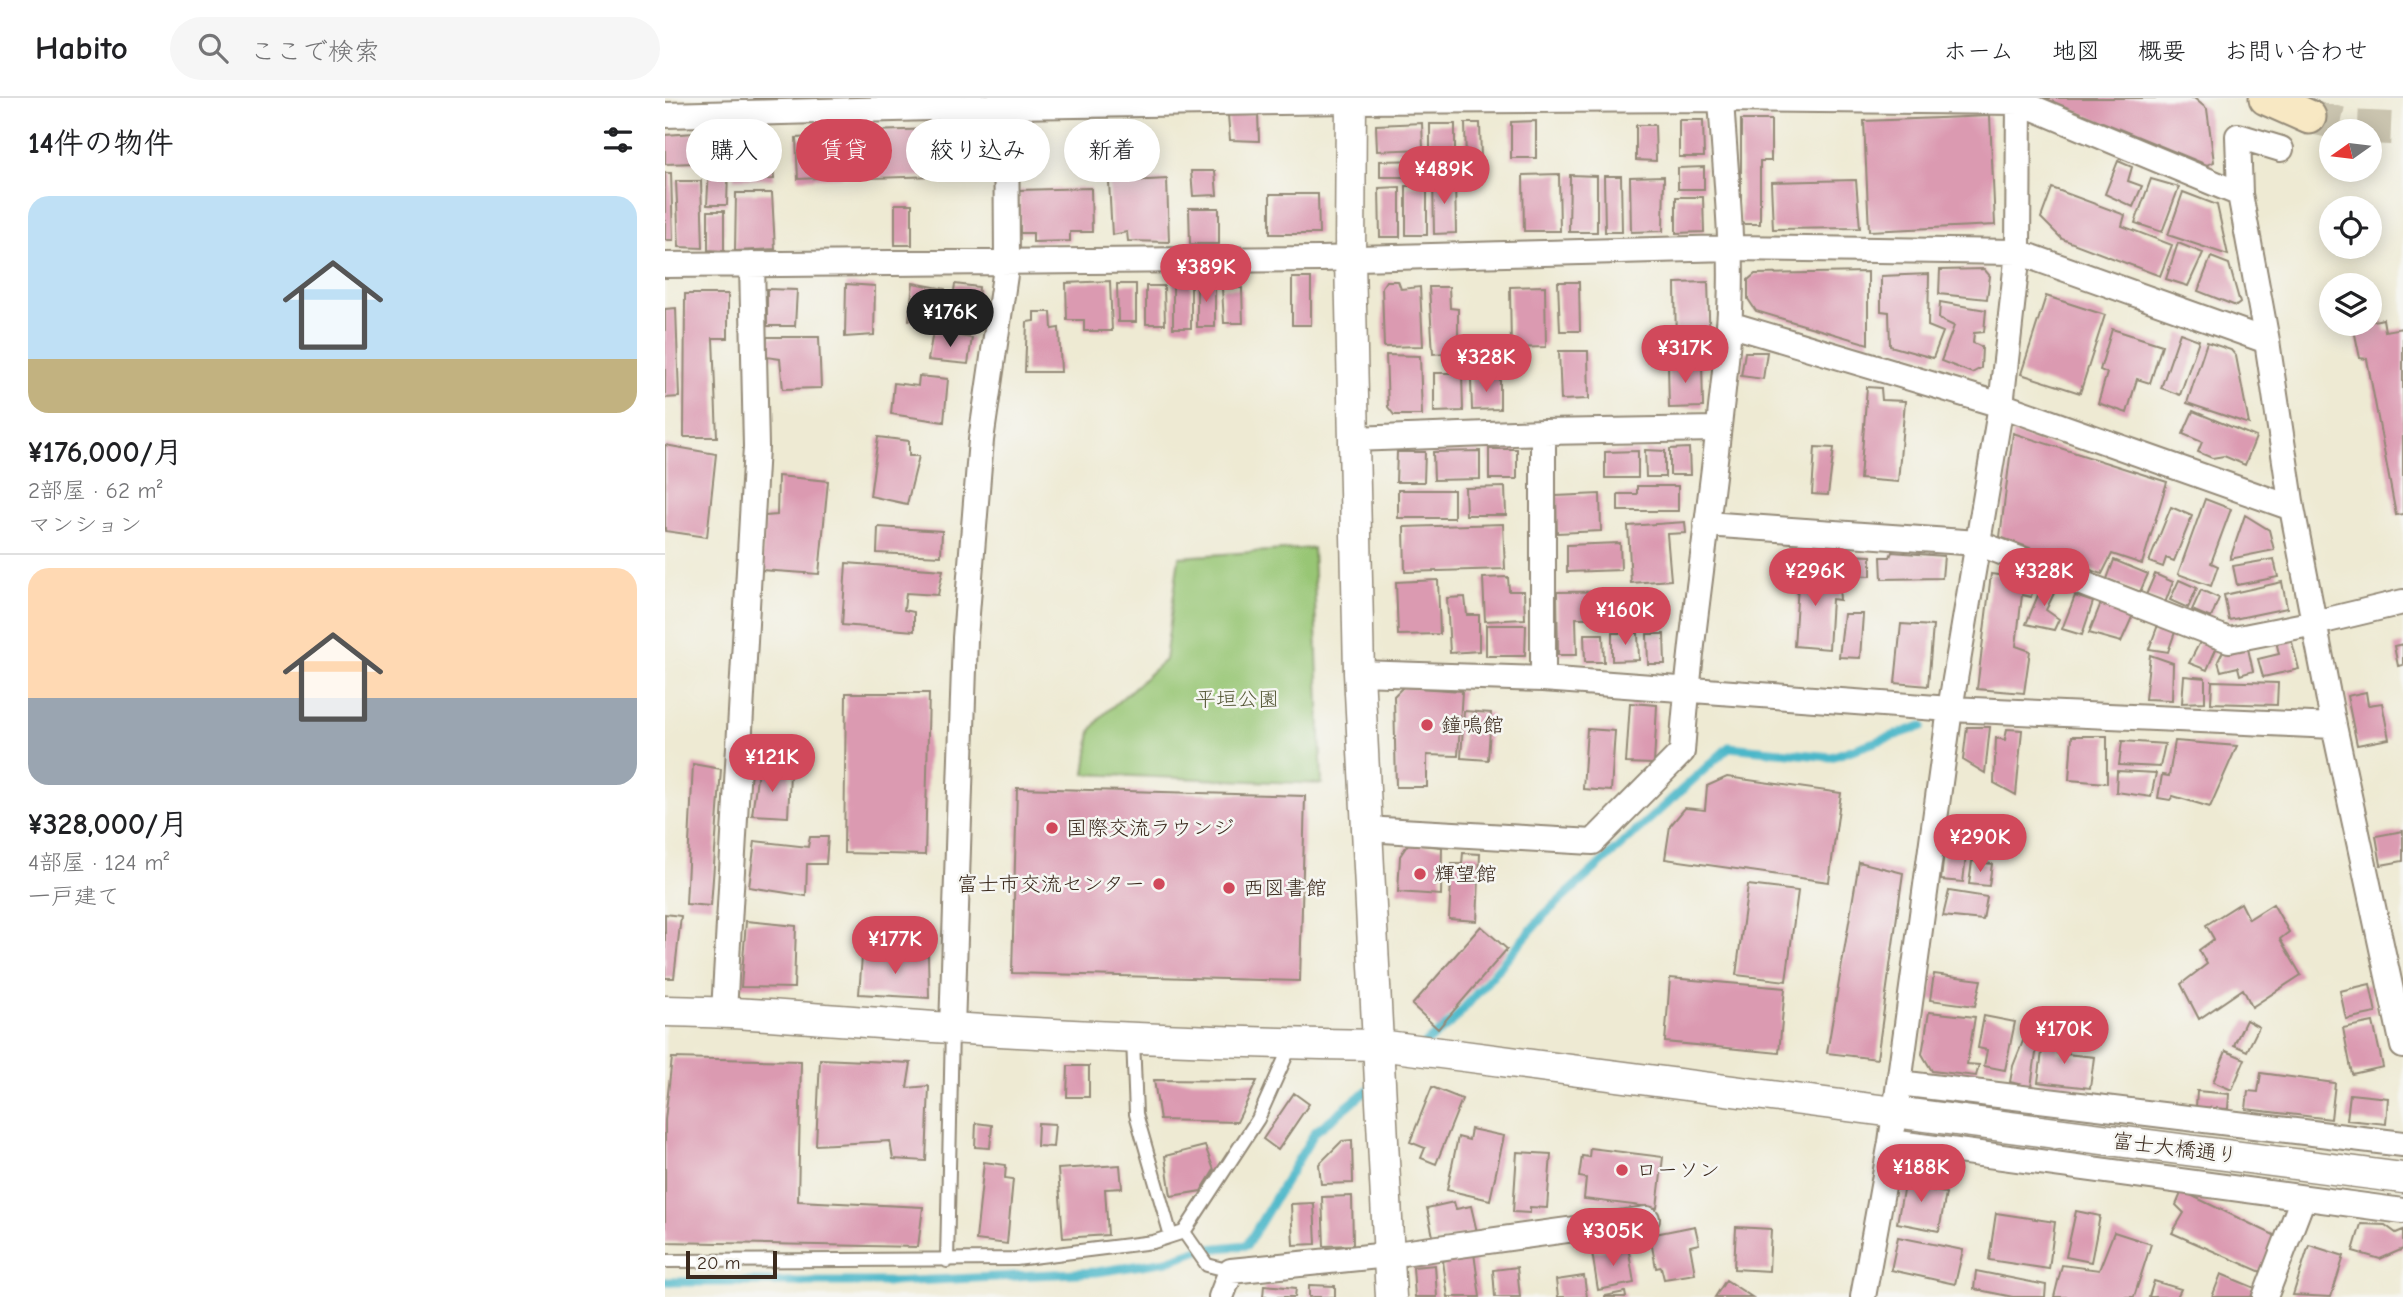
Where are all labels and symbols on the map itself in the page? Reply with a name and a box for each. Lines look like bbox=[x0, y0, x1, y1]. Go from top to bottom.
north arrow bbox=[2319, 119, 2382, 182]
pin: ¥489K bbox=[1395, 146, 1493, 206]
pin: ¥389K bbox=[1157, 244, 1255, 304]
pin: ¥176K bbox=[901, 289, 999, 349]
pin: ¥317K bbox=[1636, 326, 1734, 385]
pin: ¥328K bbox=[1437, 334, 1535, 394]
pin: ¥296K bbox=[1766, 548, 1864, 608]
pin: ¥328K bbox=[1995, 548, 2093, 608]
pin: ¥160K bbox=[1576, 588, 1674, 647]
park label: 平垣公園 bbox=[1195, 687, 1279, 711]
place label: 鐘鳴館 bbox=[1441, 713, 1504, 737]
marker: 鐘鳴館 bbox=[1419, 717, 1435, 733]
pin: ¥121K bbox=[723, 734, 821, 794]
pin: ¥290K bbox=[1931, 814, 2029, 874]
place label: 国際交流ラウンジ bbox=[1066, 816, 1234, 840]
marker: 国際交流ラウンジ bbox=[1044, 820, 1060, 836]
place label: 輝望館 bbox=[1434, 862, 1497, 886]
marker: 輝望館 bbox=[1412, 866, 1428, 882]
place label: 富士市交流センター bbox=[957, 872, 1145, 896]
marker: 富士市交流センター bbox=[1151, 876, 1167, 892]
place label: 西図書館 bbox=[1243, 876, 1327, 900]
marker: 西図書館 bbox=[1221, 880, 1237, 896]
pin: ¥177K bbox=[846, 916, 944, 976]
pin: ¥170K bbox=[2015, 1006, 2113, 1066]
street label: 富士大橋通り bbox=[2111, 1128, 2239, 1168]
pin: ¥188K bbox=[1872, 1144, 1970, 1204]
place label: ローソン bbox=[1636, 1158, 1720, 1182]
marker: ローソン bbox=[1614, 1162, 1630, 1178]
pin: ¥305K bbox=[1564, 1208, 1662, 1268]
scale bar bbox=[686, 1248, 777, 1280]

